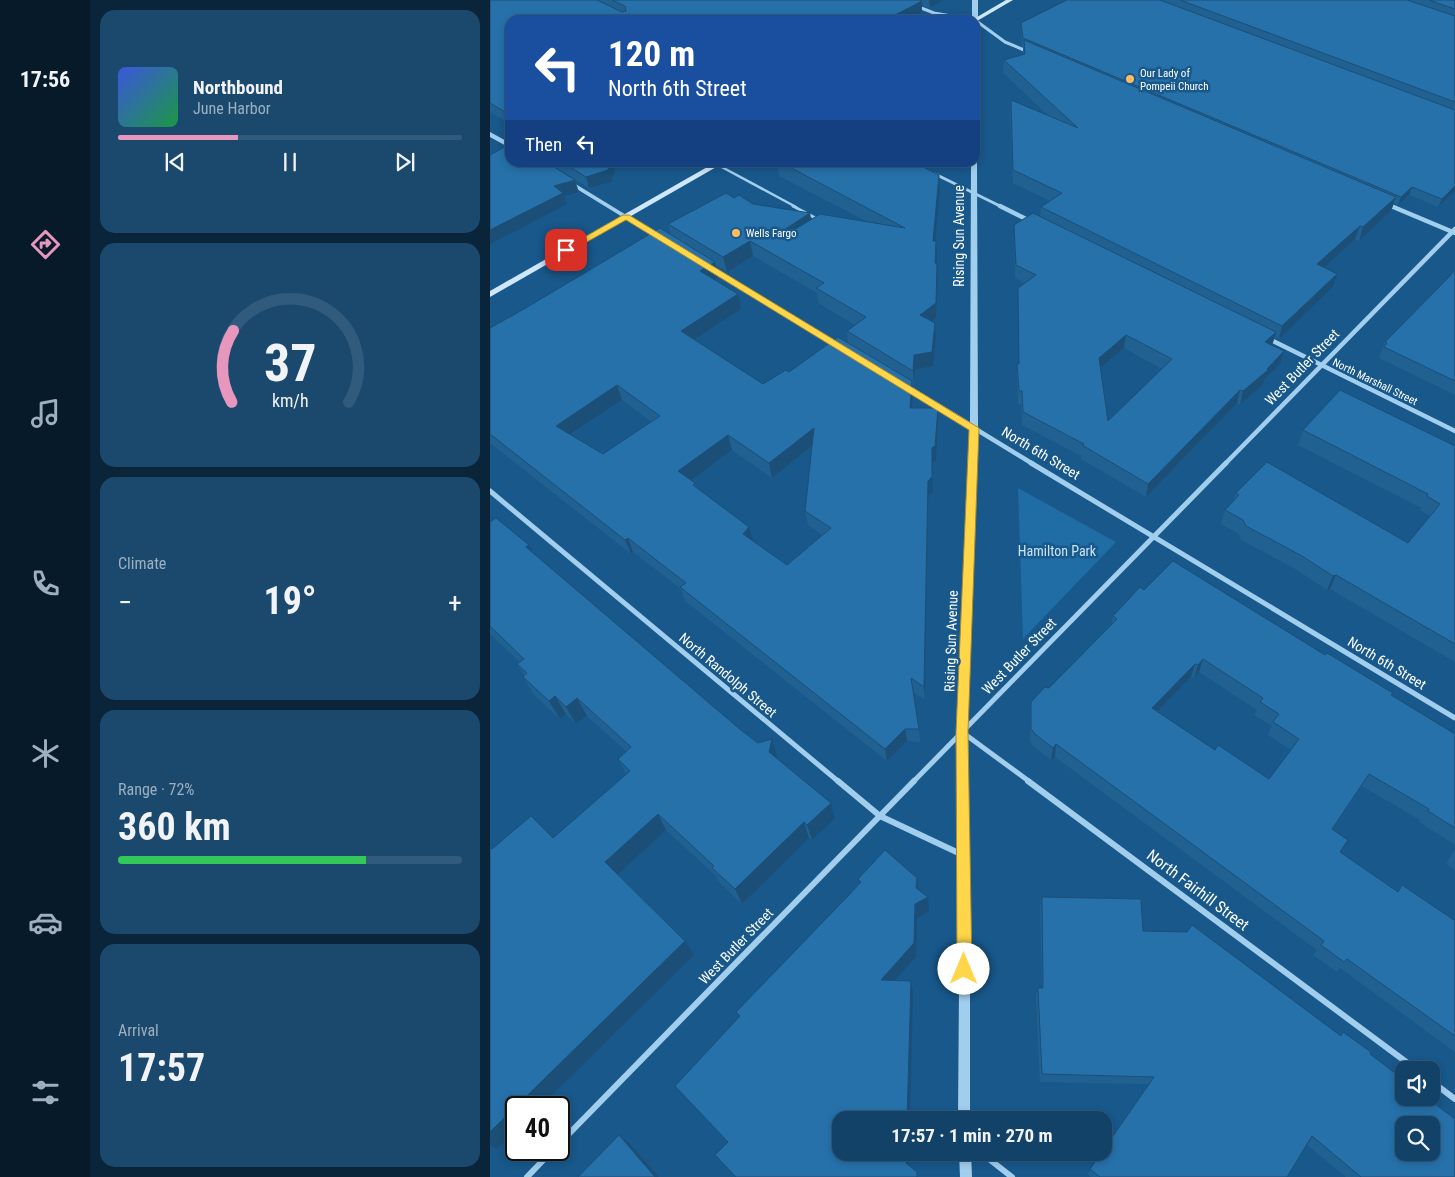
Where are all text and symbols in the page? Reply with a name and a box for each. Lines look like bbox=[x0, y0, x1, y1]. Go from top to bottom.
text: 120 m bbox=[608, 34, 695, 75]
icon: left bbox=[525, 35, 590, 100]
text: 17:56 bbox=[20, 67, 70, 92]
place label: Our Lady of Pompeii Church bbox=[1140, 67, 1209, 93]
marker: Our Lady of Pompeii Church bbox=[1124, 73, 1136, 85]
text: Northbound bbox=[193, 76, 283, 99]
text: North 6th Street bbox=[608, 76, 747, 101]
text: June Harbor bbox=[193, 99, 271, 118]
icon: left bbox=[572, 130, 600, 158]
text: Then bbox=[525, 133, 562, 156]
icon: previous bbox=[161, 148, 189, 176]
icon: pause bbox=[276, 148, 304, 176]
icon: next bbox=[391, 148, 419, 176]
street label: Rising Sun Avenue bbox=[951, 185, 967, 287]
icon: directions bbox=[28, 227, 63, 262]
marker: Wells Fargo bbox=[730, 227, 742, 239]
place label: Wells Fargo bbox=[746, 227, 797, 240]
pin bbox=[545, 229, 587, 271]
icon: arrive bbox=[552, 236, 580, 264]
street label: West Butler Street bbox=[1262, 326, 1342, 408]
text: 37 bbox=[264, 333, 316, 394]
street label: North Marshall Street bbox=[1330, 356, 1420, 408]
text: km/h bbox=[272, 390, 308, 411]
icon: music bbox=[28, 396, 63, 431]
street label: North 6th Street bbox=[999, 423, 1083, 483]
park label: Hamilton Park bbox=[1018, 543, 1097, 559]
text: Climate bbox=[118, 554, 166, 573]
icon: phone bbox=[28, 566, 63, 601]
text: 19° bbox=[263, 579, 317, 623]
text: − bbox=[118, 586, 132, 619]
text: + bbox=[448, 586, 462, 619]
street label: Rising Sun Avenue bbox=[941, 590, 961, 692]
street label: West Butler Street bbox=[979, 615, 1059, 697]
street label: North Randolph Street bbox=[676, 630, 780, 720]
street label: North 6th Street bbox=[1345, 633, 1429, 693]
icon: climate bbox=[28, 736, 63, 771]
text: Range · 72% bbox=[118, 780, 194, 799]
text: 360 km bbox=[118, 805, 231, 849]
street label: North Fairhill Street bbox=[1143, 845, 1253, 935]
icon: car bbox=[28, 905, 63, 940]
street label: West Butler Street bbox=[696, 905, 776, 987]
position arrow bbox=[937, 942, 989, 994]
text: Arrival bbox=[118, 1021, 159, 1040]
text: 17:57 bbox=[118, 1046, 205, 1090]
map controls bbox=[1395, 1061, 1440, 1161]
button: sound bbox=[1395, 1061, 1440, 1106]
icon: filters bbox=[28, 1075, 63, 1110]
speed limit sign: 40 bbox=[505, 1096, 570, 1161]
button: search bbox=[1395, 1116, 1440, 1161]
text: 17:57 · 1 min · 270 m bbox=[891, 1124, 1053, 1147]

